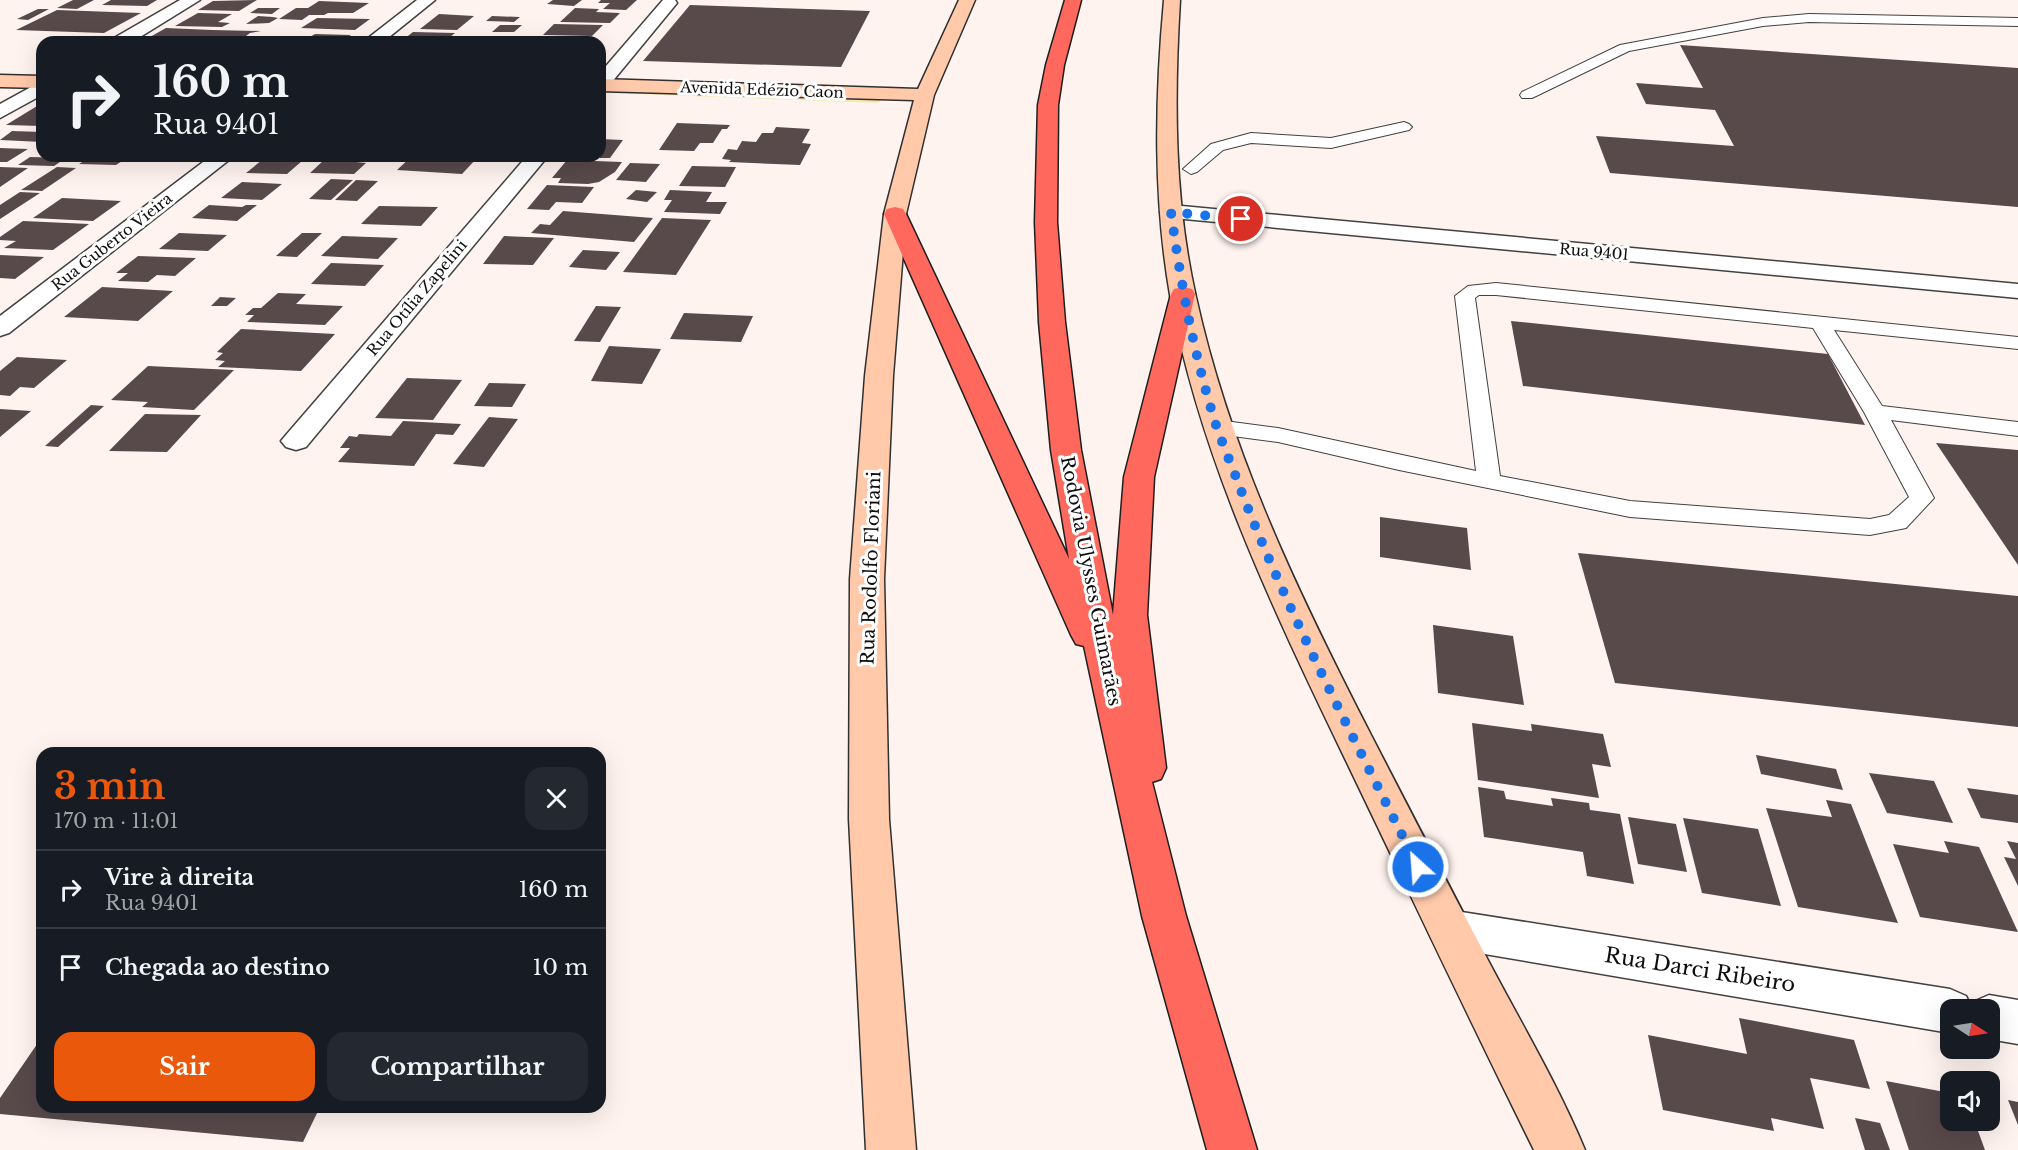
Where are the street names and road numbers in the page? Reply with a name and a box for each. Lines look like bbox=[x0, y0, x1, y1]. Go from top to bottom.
street label: Avenida Edézio Caon bbox=[679, 77, 844, 102]
street label: Rua Guberto Vieira bbox=[47, 188, 176, 295]
street label: Rua Otília Zapelini bbox=[362, 236, 471, 360]
street label: Rua 9401 bbox=[1558, 239, 1630, 264]
street label: Rodovia Ulysses Guimarães bbox=[1056, 454, 1126, 708]
street label: Rua Rodolfo Floriani bbox=[857, 471, 885, 665]
street label: Rua Darci Ribeiro bbox=[1603, 942, 1797, 998]

